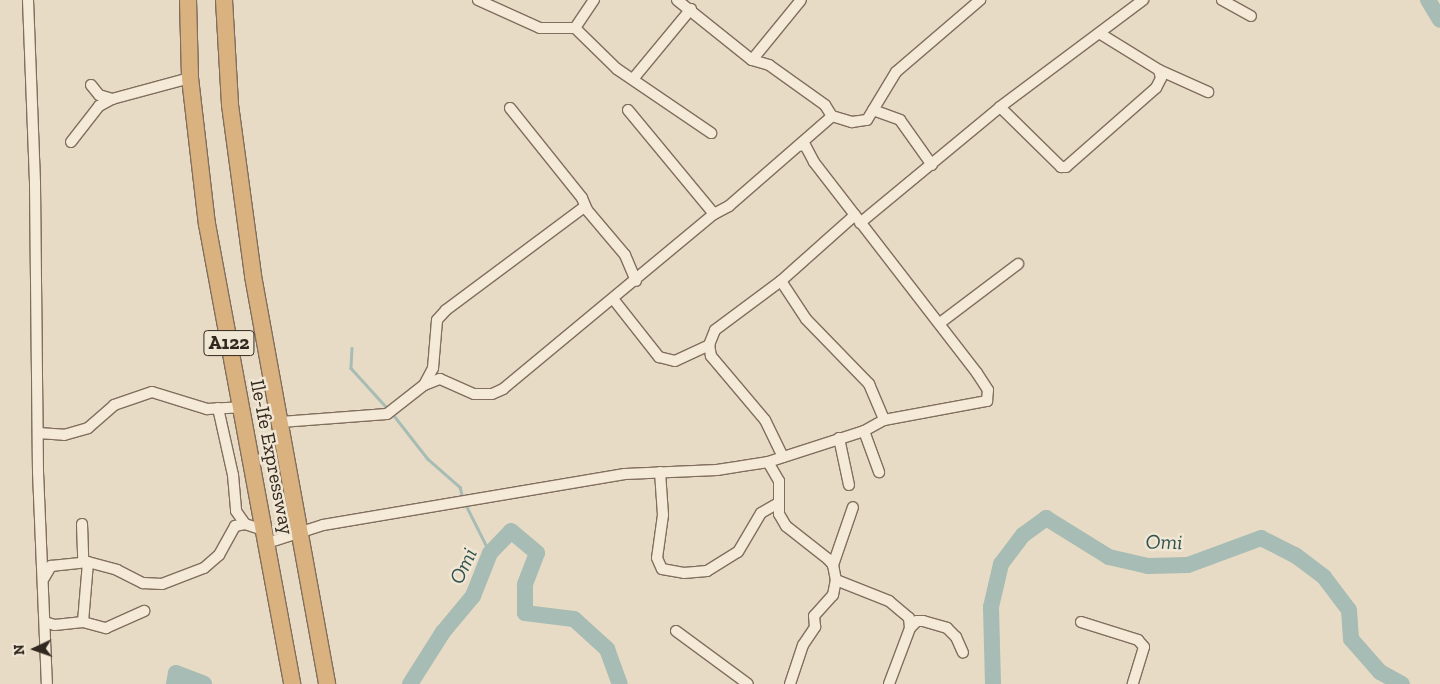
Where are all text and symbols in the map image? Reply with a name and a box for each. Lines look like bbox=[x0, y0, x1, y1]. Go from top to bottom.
road number: A122 bbox=[203, 326, 255, 359]
street label: Ile-Ife Expressway bbox=[245, 377, 299, 537]
water label: Omi bbox=[1145, 529, 1183, 555]
water label: Omi bbox=[444, 544, 482, 588]
north arrow bbox=[10, 624, 60, 674]
text: N bbox=[11, 644, 28, 656]

